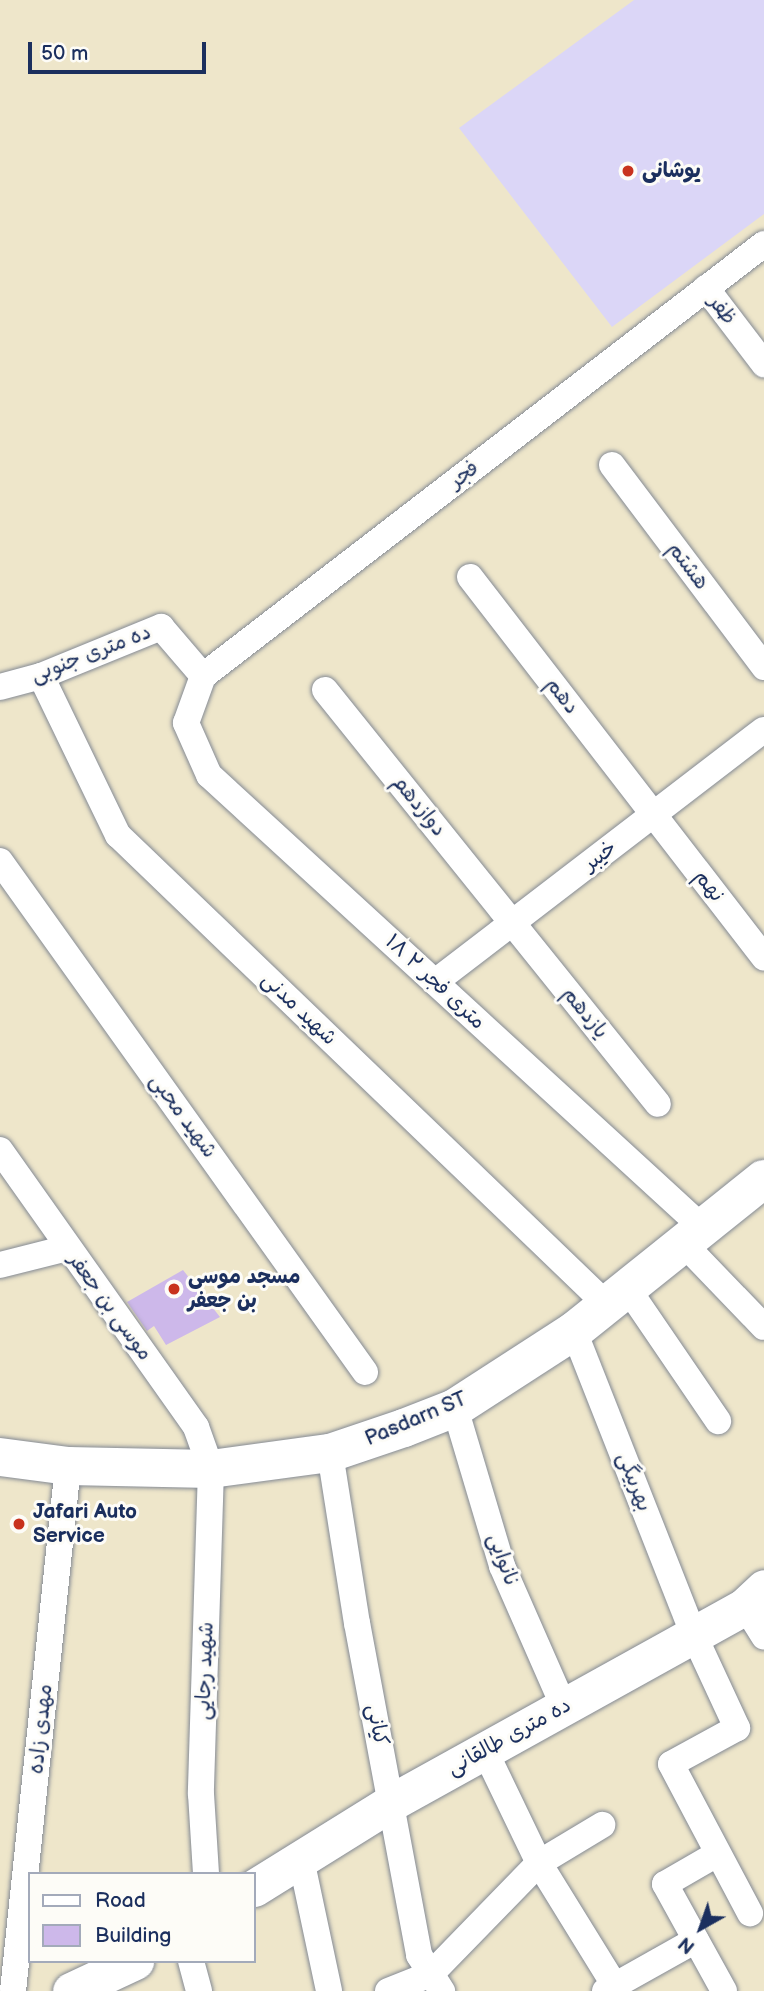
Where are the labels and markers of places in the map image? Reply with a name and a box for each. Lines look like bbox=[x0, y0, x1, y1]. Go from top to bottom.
place label: یوشانی bbox=[642, 158, 701, 184]
marker: یوشانی bbox=[620, 163, 636, 179]
place label: مسجد موسی بن جعفر bbox=[188, 1264, 301, 1314]
marker: مسجد موسی بن جعفر bbox=[166, 1281, 182, 1297]
place label: Jafari Auto Service bbox=[33, 1499, 137, 1549]
marker: Jafari Auto Service bbox=[11, 1516, 27, 1532]

